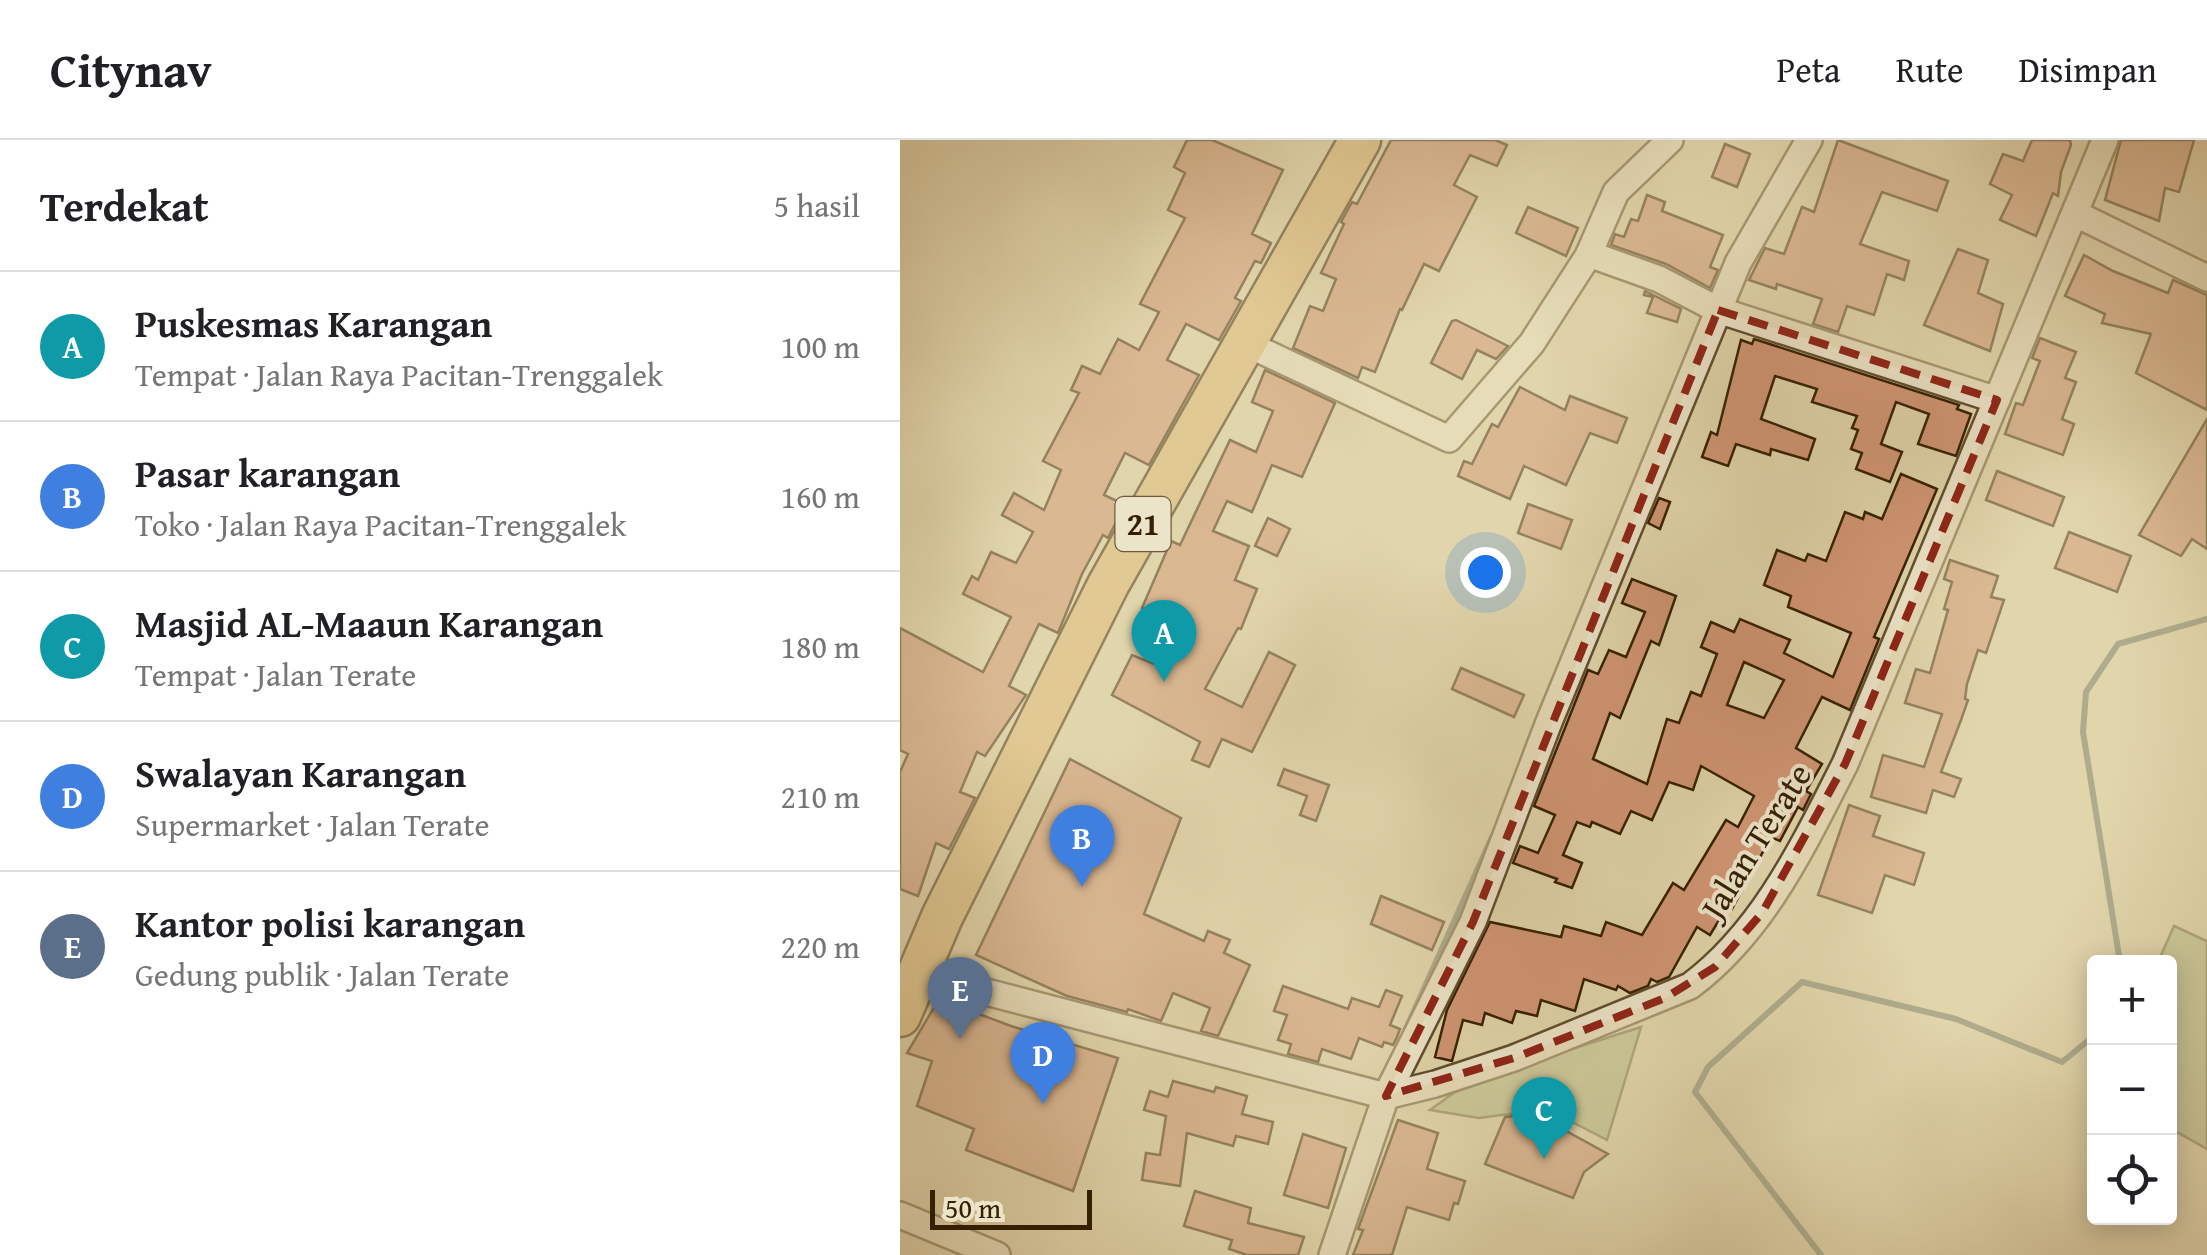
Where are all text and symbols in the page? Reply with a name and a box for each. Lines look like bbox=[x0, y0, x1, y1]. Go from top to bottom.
text: Citynav bbox=[50, 34, 212, 105]
text: Peta bbox=[1777, 44, 1841, 95]
text: Rute bbox=[1896, 44, 1964, 95]
text: Disimpan bbox=[2019, 44, 2157, 95]
text: Terdekat bbox=[40, 175, 209, 236]
text: 5 hasil bbox=[774, 182, 860, 229]
text: Puskesmas Karangan bbox=[135, 295, 492, 351]
text: A bbox=[62, 323, 83, 370]
text: 100 m bbox=[781, 323, 860, 370]
text: Tempat · Jalan Raya Pacitan-Trenggalek bbox=[135, 351, 663, 398]
text: Pasar karangan bbox=[135, 445, 400, 501]
text: B bbox=[63, 473, 82, 520]
text: 160 m bbox=[781, 473, 860, 520]
road number: 21 bbox=[1116, 497, 1170, 551]
text: Toko · Jalan Raya Pacitan-Trenggalek bbox=[135, 501, 627, 548]
your location bbox=[1460, 547, 1511, 598]
text: Masjid AL-Maaun Karangan bbox=[135, 595, 603, 651]
pin: A bbox=[1132, 600, 1196, 682]
text: C bbox=[63, 623, 82, 670]
text: 180 m bbox=[781, 623, 860, 670]
text: Tempat · Jalan Terate bbox=[135, 651, 416, 698]
text: Swalayan Karangan bbox=[135, 745, 466, 801]
street label: Jalan Terate bbox=[1685, 753, 1824, 932]
text: D bbox=[62, 773, 83, 820]
text: 210 m bbox=[781, 773, 860, 820]
text: Supermarket · Jalan Terate bbox=[135, 801, 490, 848]
pin: B bbox=[1050, 804, 1114, 887]
text: Kantor polisi karangan bbox=[135, 895, 525, 951]
text: E bbox=[64, 923, 81, 970]
text: 220 m bbox=[781, 923, 860, 970]
text: Gedung publik · Jalan Terate bbox=[135, 951, 509, 998]
map controls bbox=[2087, 955, 2177, 1225]
button: + bbox=[2087, 955, 2177, 1045]
pin: E bbox=[928, 956, 992, 1039]
pin: D bbox=[1010, 1022, 1076, 1104]
button: − bbox=[2087, 1045, 2177, 1135]
pin: C bbox=[1512, 1076, 1576, 1159]
button: locate bbox=[2087, 1135, 2177, 1225]
scale bar bbox=[930, 1185, 1092, 1230]
text: 50 m bbox=[945, 1187, 1001, 1228]

